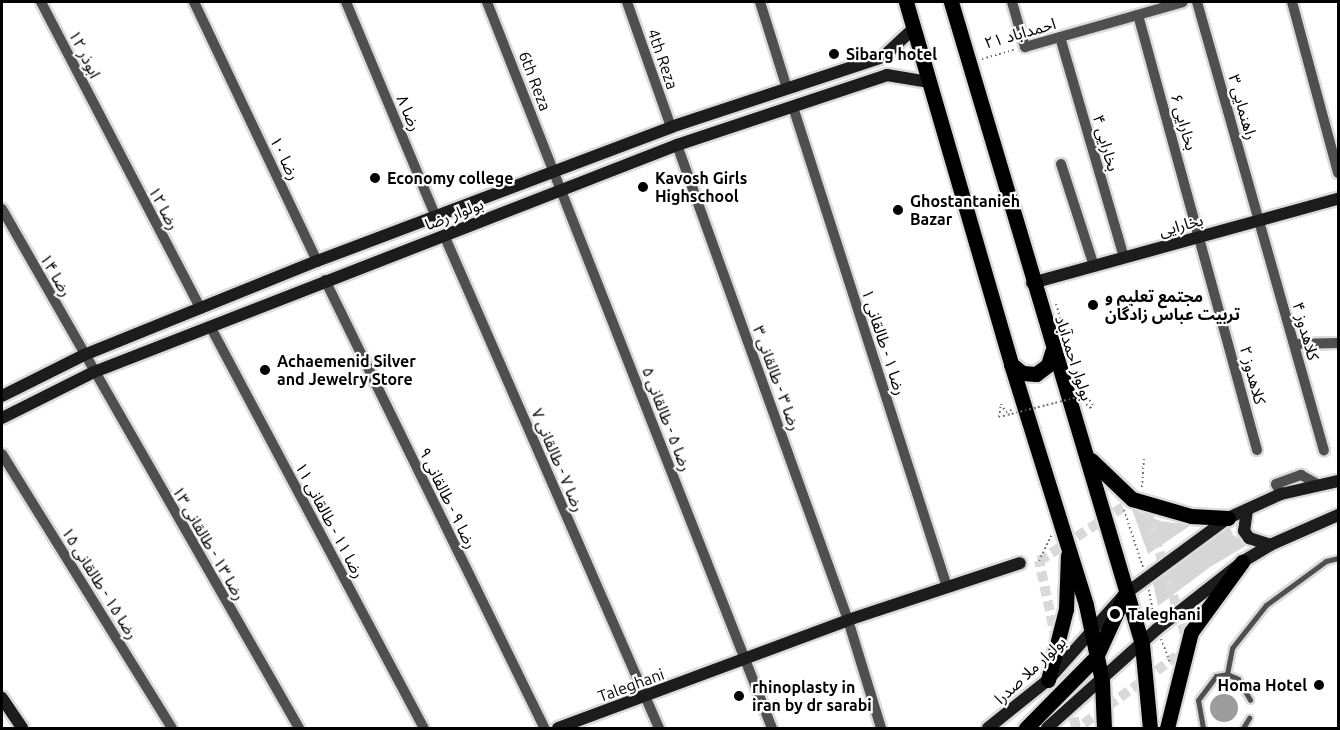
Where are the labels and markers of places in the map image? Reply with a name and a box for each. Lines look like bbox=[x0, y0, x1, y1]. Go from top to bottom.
place label: Sibarg hotel bbox=[846, 44, 937, 64]
marker: Sibarg hotel bbox=[827, 47, 841, 61]
place label: Economy college bbox=[387, 168, 513, 188]
place label: Kavosh Girls Highschool bbox=[655, 168, 747, 206]
marker: Economy college bbox=[368, 171, 382, 185]
marker: Kavosh Girls Highschool bbox=[636, 180, 650, 194]
place label: Ghostantanieh Bazar bbox=[910, 191, 1020, 229]
marker: Ghostantanieh Bazar bbox=[891, 203, 905, 217]
place label: مجتمع تعلیم و تربیت عباس زادگان bbox=[1105, 286, 1240, 324]
marker: مجتمع تعلیم و تربیت عباس زادگان bbox=[1086, 298, 1100, 312]
place label: Achaemenid Silver and Jewelry Store bbox=[277, 351, 416, 389]
marker: Achaemenid Silver and Jewelry Store bbox=[258, 363, 272, 377]
place label: Taleghani bbox=[1128, 604, 1201, 624]
marker: Taleghani bbox=[1106, 605, 1124, 623]
place label: Homa Hotel bbox=[1218, 675, 1307, 695]
place label: rhinoplasty in iran by dr sarabi bbox=[752, 677, 872, 715]
marker: Homa Hotel bbox=[1312, 678, 1326, 692]
marker: rhinoplasty in iran by dr sarabi bbox=[730, 687, 748, 705]

